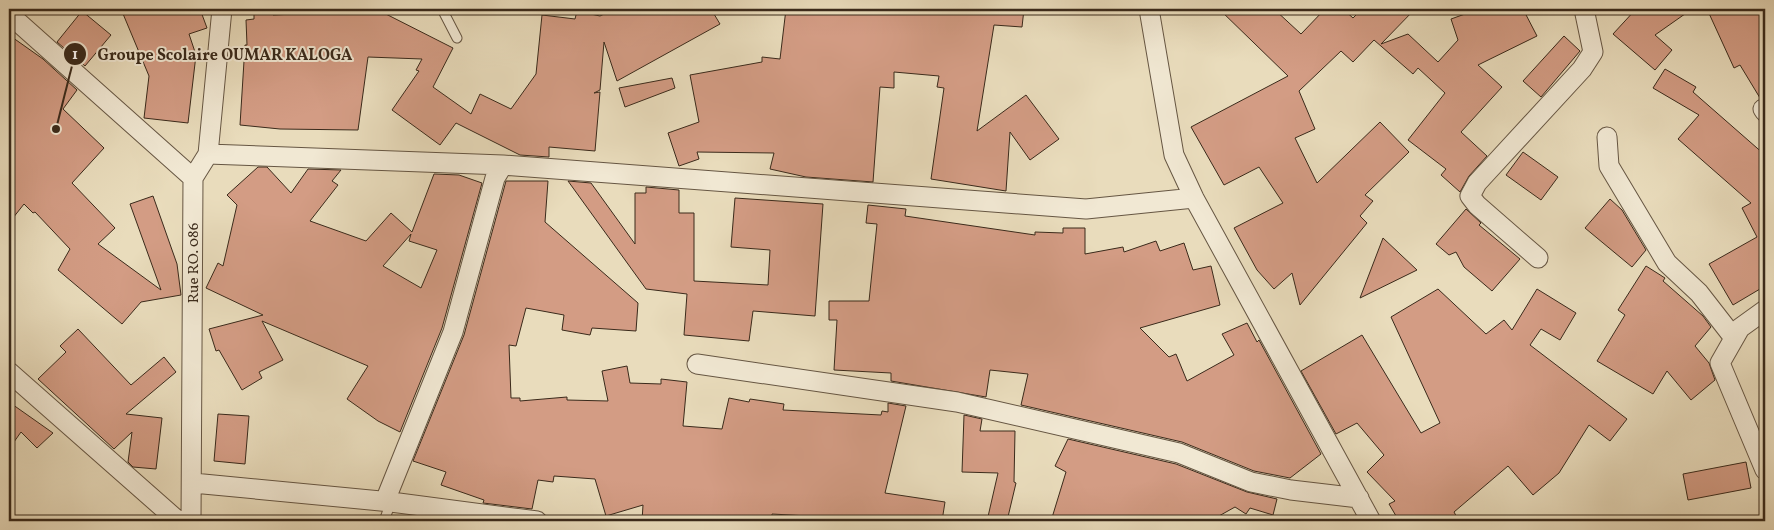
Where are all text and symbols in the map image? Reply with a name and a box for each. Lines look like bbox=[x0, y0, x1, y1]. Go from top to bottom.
callout: Groupe Scolaire OUMAR KALOGA bbox=[63, 39, 363, 70]
text: 1 bbox=[72, 45, 78, 66]
text: Groupe Scolaire OUMAR KALOGA bbox=[98, 45, 353, 67]
street label: Rue RO. 086 bbox=[184, 223, 205, 303]

